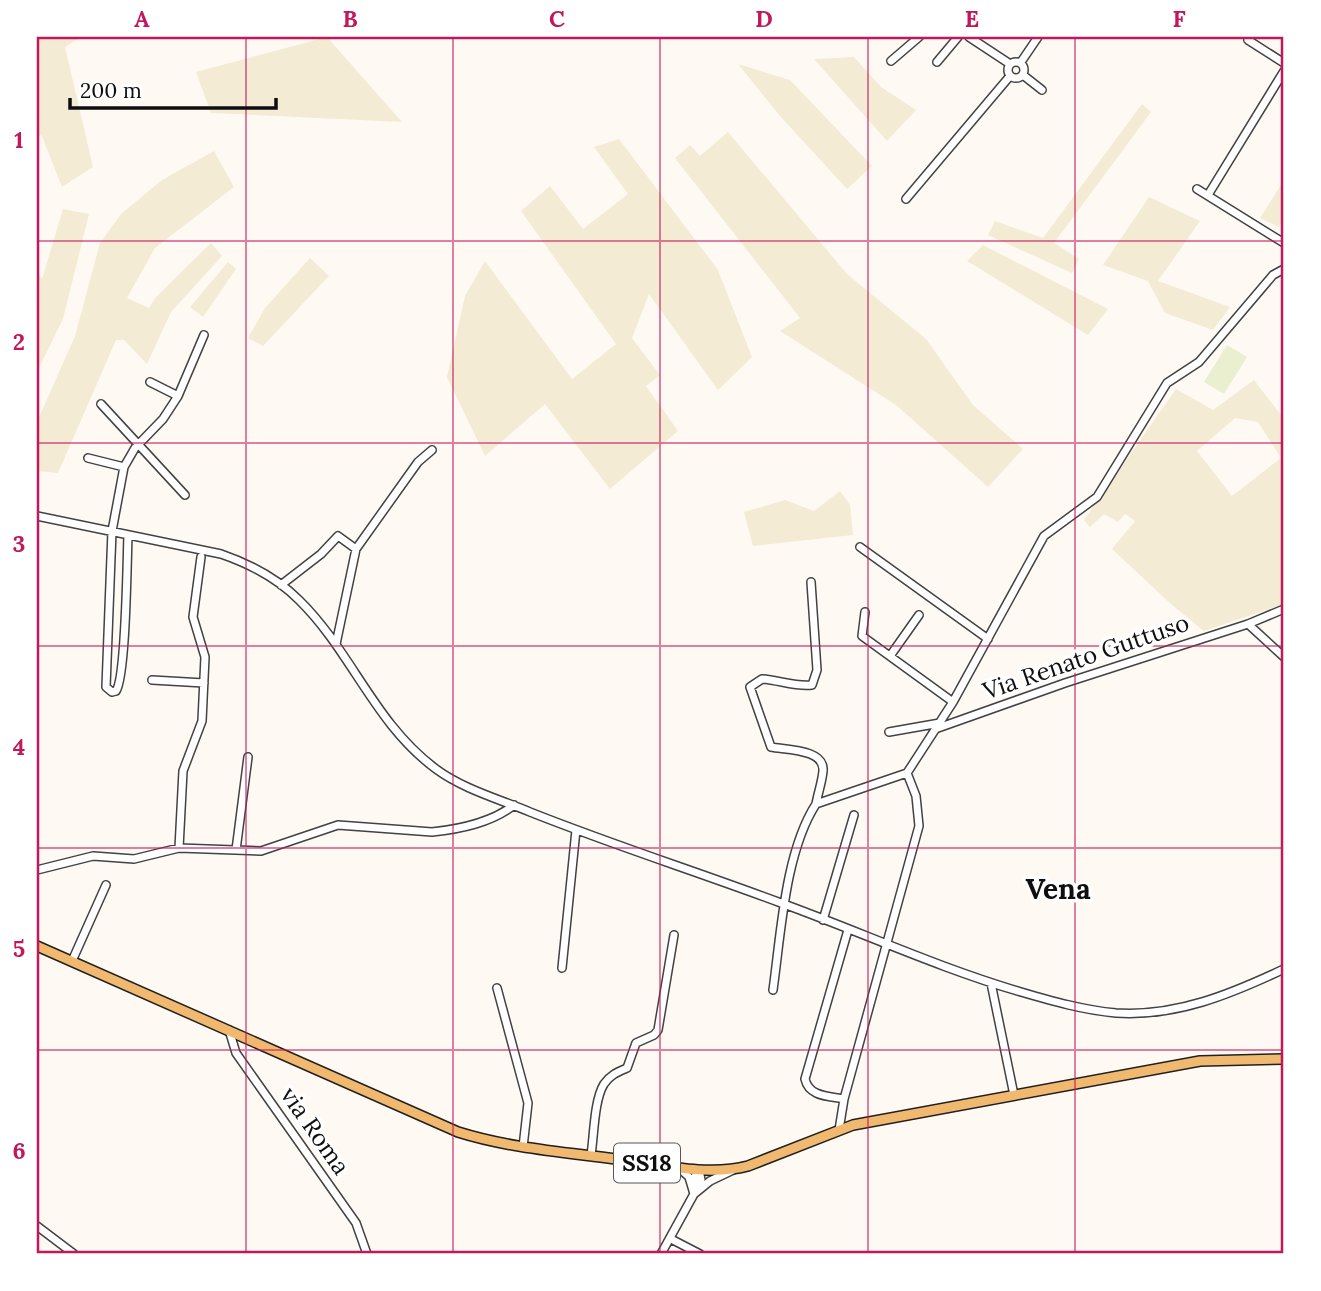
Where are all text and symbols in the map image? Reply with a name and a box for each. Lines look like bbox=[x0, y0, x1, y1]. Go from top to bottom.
text: A bbox=[134, 4, 150, 33]
text: B bbox=[342, 4, 358, 33]
text: C bbox=[549, 4, 565, 33]
text: D bbox=[755, 4, 773, 33]
text: E bbox=[965, 4, 979, 33]
text: F bbox=[1172, 4, 1186, 33]
scale bar bbox=[70, 66, 276, 110]
text: 200 m bbox=[80, 77, 142, 104]
text: 1 bbox=[14, 125, 24, 154]
text: 2 bbox=[13, 327, 25, 356]
text: 3 bbox=[13, 529, 25, 558]
street label: Via Renato Guttuso bbox=[978, 607, 1193, 707]
text: 4 bbox=[13, 732, 25, 761]
district label: Vena bbox=[1025, 871, 1091, 907]
text: 5 bbox=[13, 934, 25, 963]
street label: via Roma bbox=[274, 1081, 357, 1181]
text: 6 bbox=[12, 1136, 26, 1165]
road number: SS18 bbox=[614, 1144, 680, 1182]

